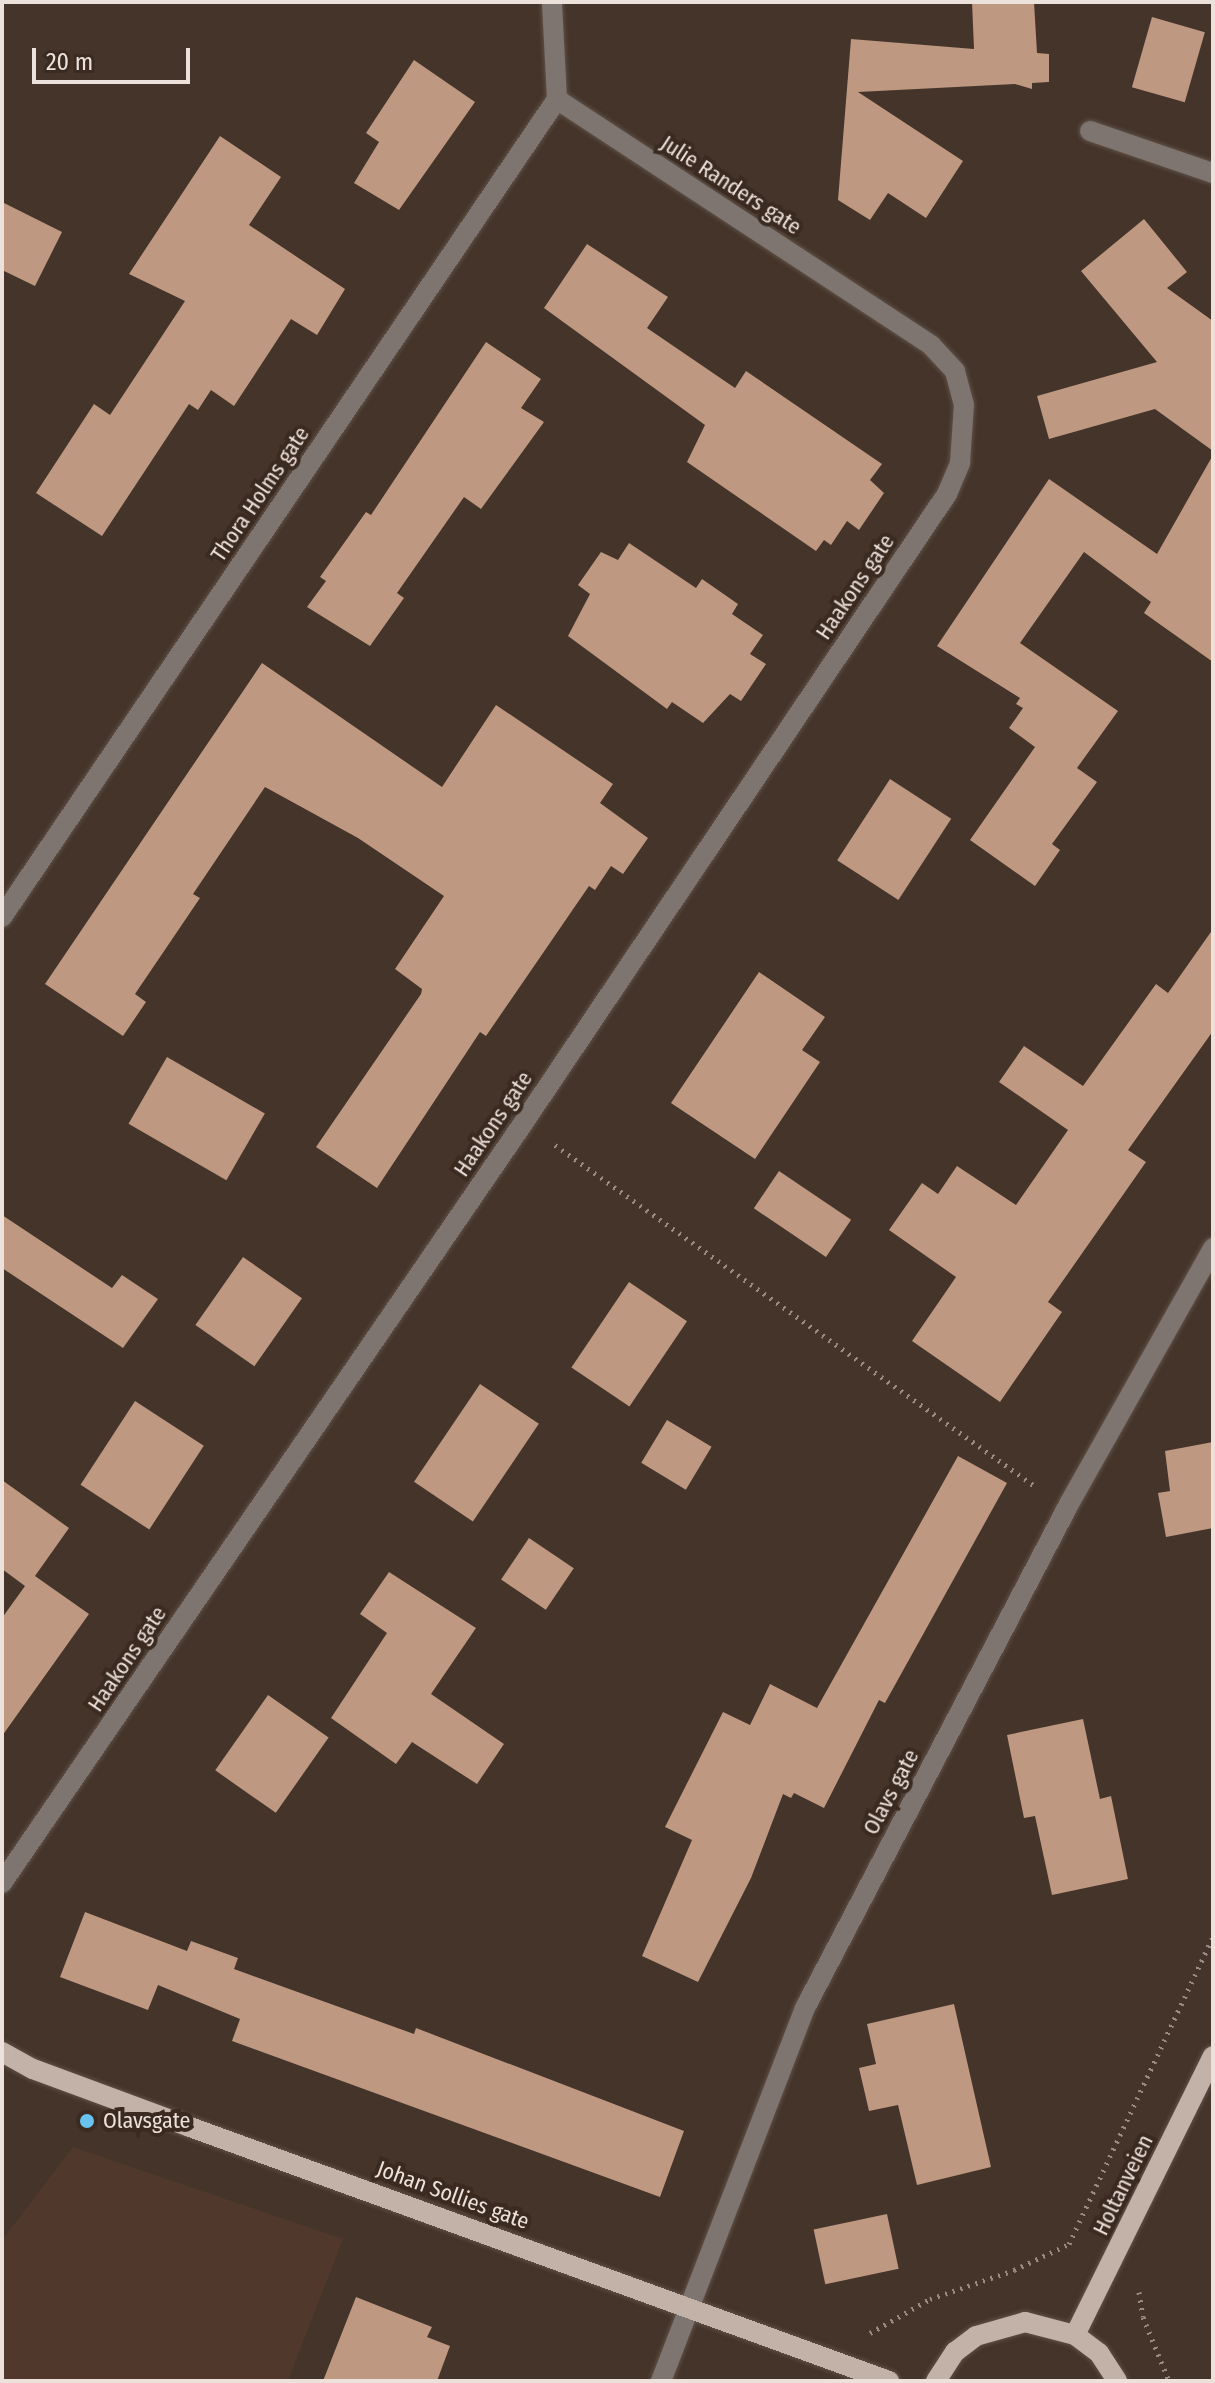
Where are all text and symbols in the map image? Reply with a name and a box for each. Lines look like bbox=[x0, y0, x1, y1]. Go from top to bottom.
scale bar bbox=[36, 32, 194, 82]
text: 20 m bbox=[46, 48, 93, 76]
street label: Julie Randers gate bbox=[656, 130, 806, 240]
street label: Thora Holms gate bbox=[205, 422, 315, 566]
street label: Haakons gate bbox=[810, 529, 900, 645]
street label: Haakons gate bbox=[448, 1066, 538, 1182]
street label: Haakons gate bbox=[82, 1601, 172, 1717]
street label: Olavs gate bbox=[858, 1745, 924, 1839]
place label: Olavsgate bbox=[103, 2108, 190, 2134]
marker: Olavsgate bbox=[78, 2112, 96, 2130]
street label: Holtanveien bbox=[1087, 2130, 1159, 2240]
street label: Johan Sollies gate bbox=[373, 2155, 533, 2235]

